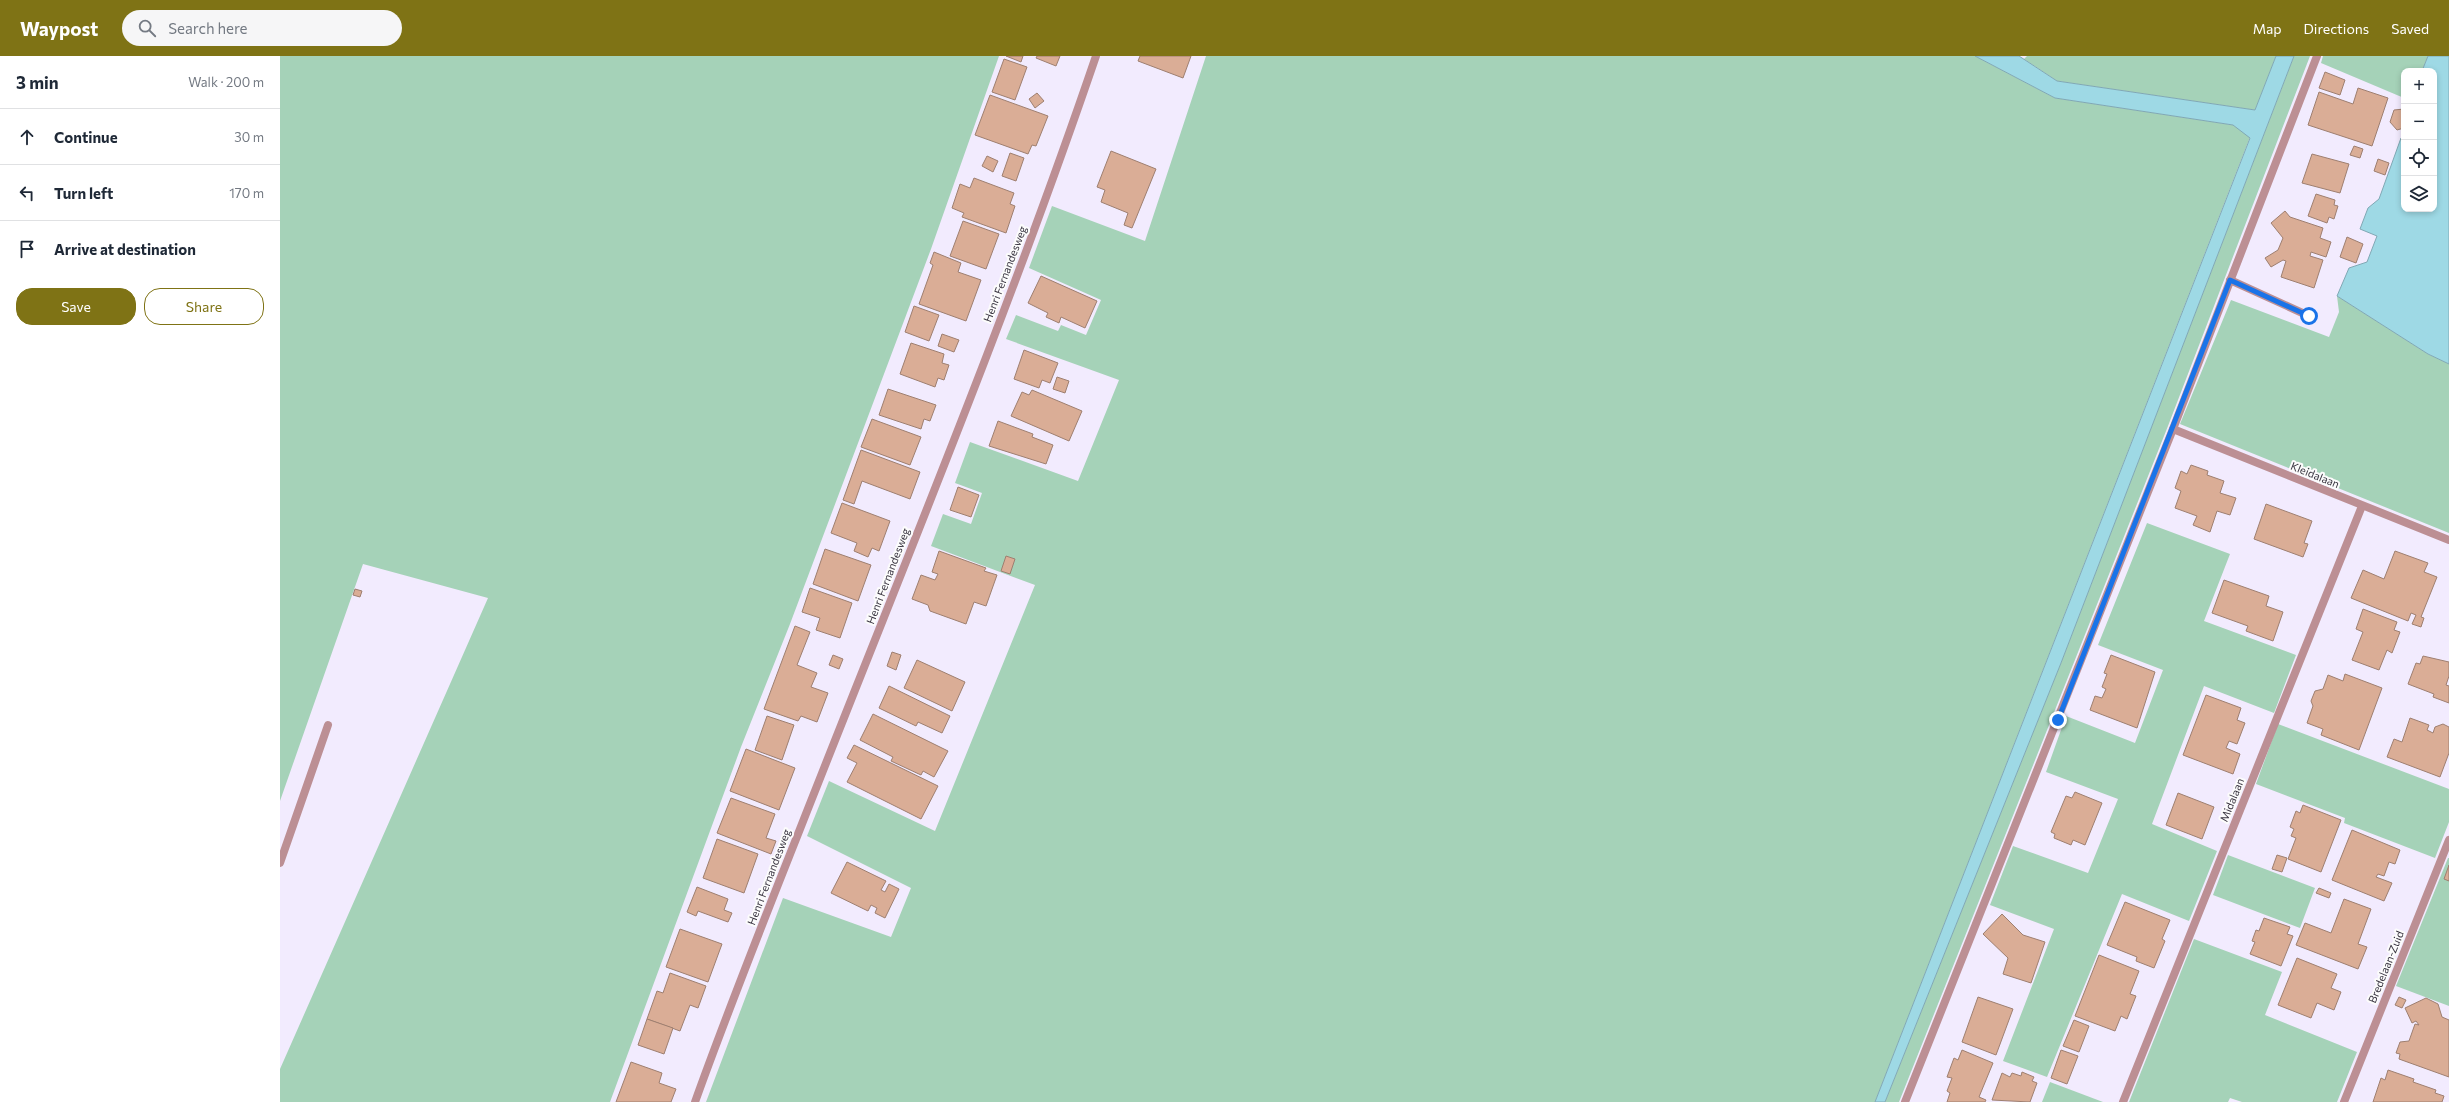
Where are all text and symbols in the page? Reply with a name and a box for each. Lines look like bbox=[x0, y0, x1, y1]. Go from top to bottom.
search box bbox=[122, 10, 402, 46]
text: Waypost bbox=[20, 17, 98, 40]
icon: search bbox=[136, 17, 158, 39]
text: Search here bbox=[168, 19, 248, 37]
text: Map bbox=[2253, 20, 2282, 37]
text: Directions bbox=[2304, 20, 2369, 37]
text: Saved bbox=[2391, 20, 2429, 37]
map controls bbox=[2401, 68, 2437, 212]
button: + bbox=[2401, 68, 2437, 104]
text: 3 min bbox=[16, 72, 59, 93]
text: Walk · 200 m bbox=[188, 74, 264, 90]
button: − bbox=[2401, 104, 2437, 140]
icon: ahead bbox=[16, 126, 38, 148]
text: Continue bbox=[54, 128, 118, 146]
text: 30 m bbox=[234, 129, 264, 145]
button: locate bbox=[2401, 140, 2437, 176]
button: layers bbox=[2401, 176, 2437, 212]
icon: left bbox=[16, 182, 38, 204]
text: Turn left bbox=[54, 184, 113, 202]
text: 170 m bbox=[229, 185, 264, 201]
street label: Henri Fernandesweg bbox=[980, 224, 1029, 324]
icon: arrive bbox=[16, 238, 38, 260]
text: Arrive at destination bbox=[54, 240, 196, 258]
button: Save bbox=[16, 288, 136, 325]
button: Share bbox=[144, 288, 264, 325]
route start bbox=[2300, 307, 2318, 325]
street label: Kleidalaan bbox=[2289, 459, 2342, 490]
street label: Henri Fernandesweg bbox=[863, 526, 912, 626]
route end bbox=[2049, 711, 2067, 729]
street label: Midalaan bbox=[2217, 776, 2246, 824]
street label: Henri Fernandesweg bbox=[744, 827, 793, 927]
street label: Bredelaan-Zuid bbox=[2365, 929, 2406, 1005]

